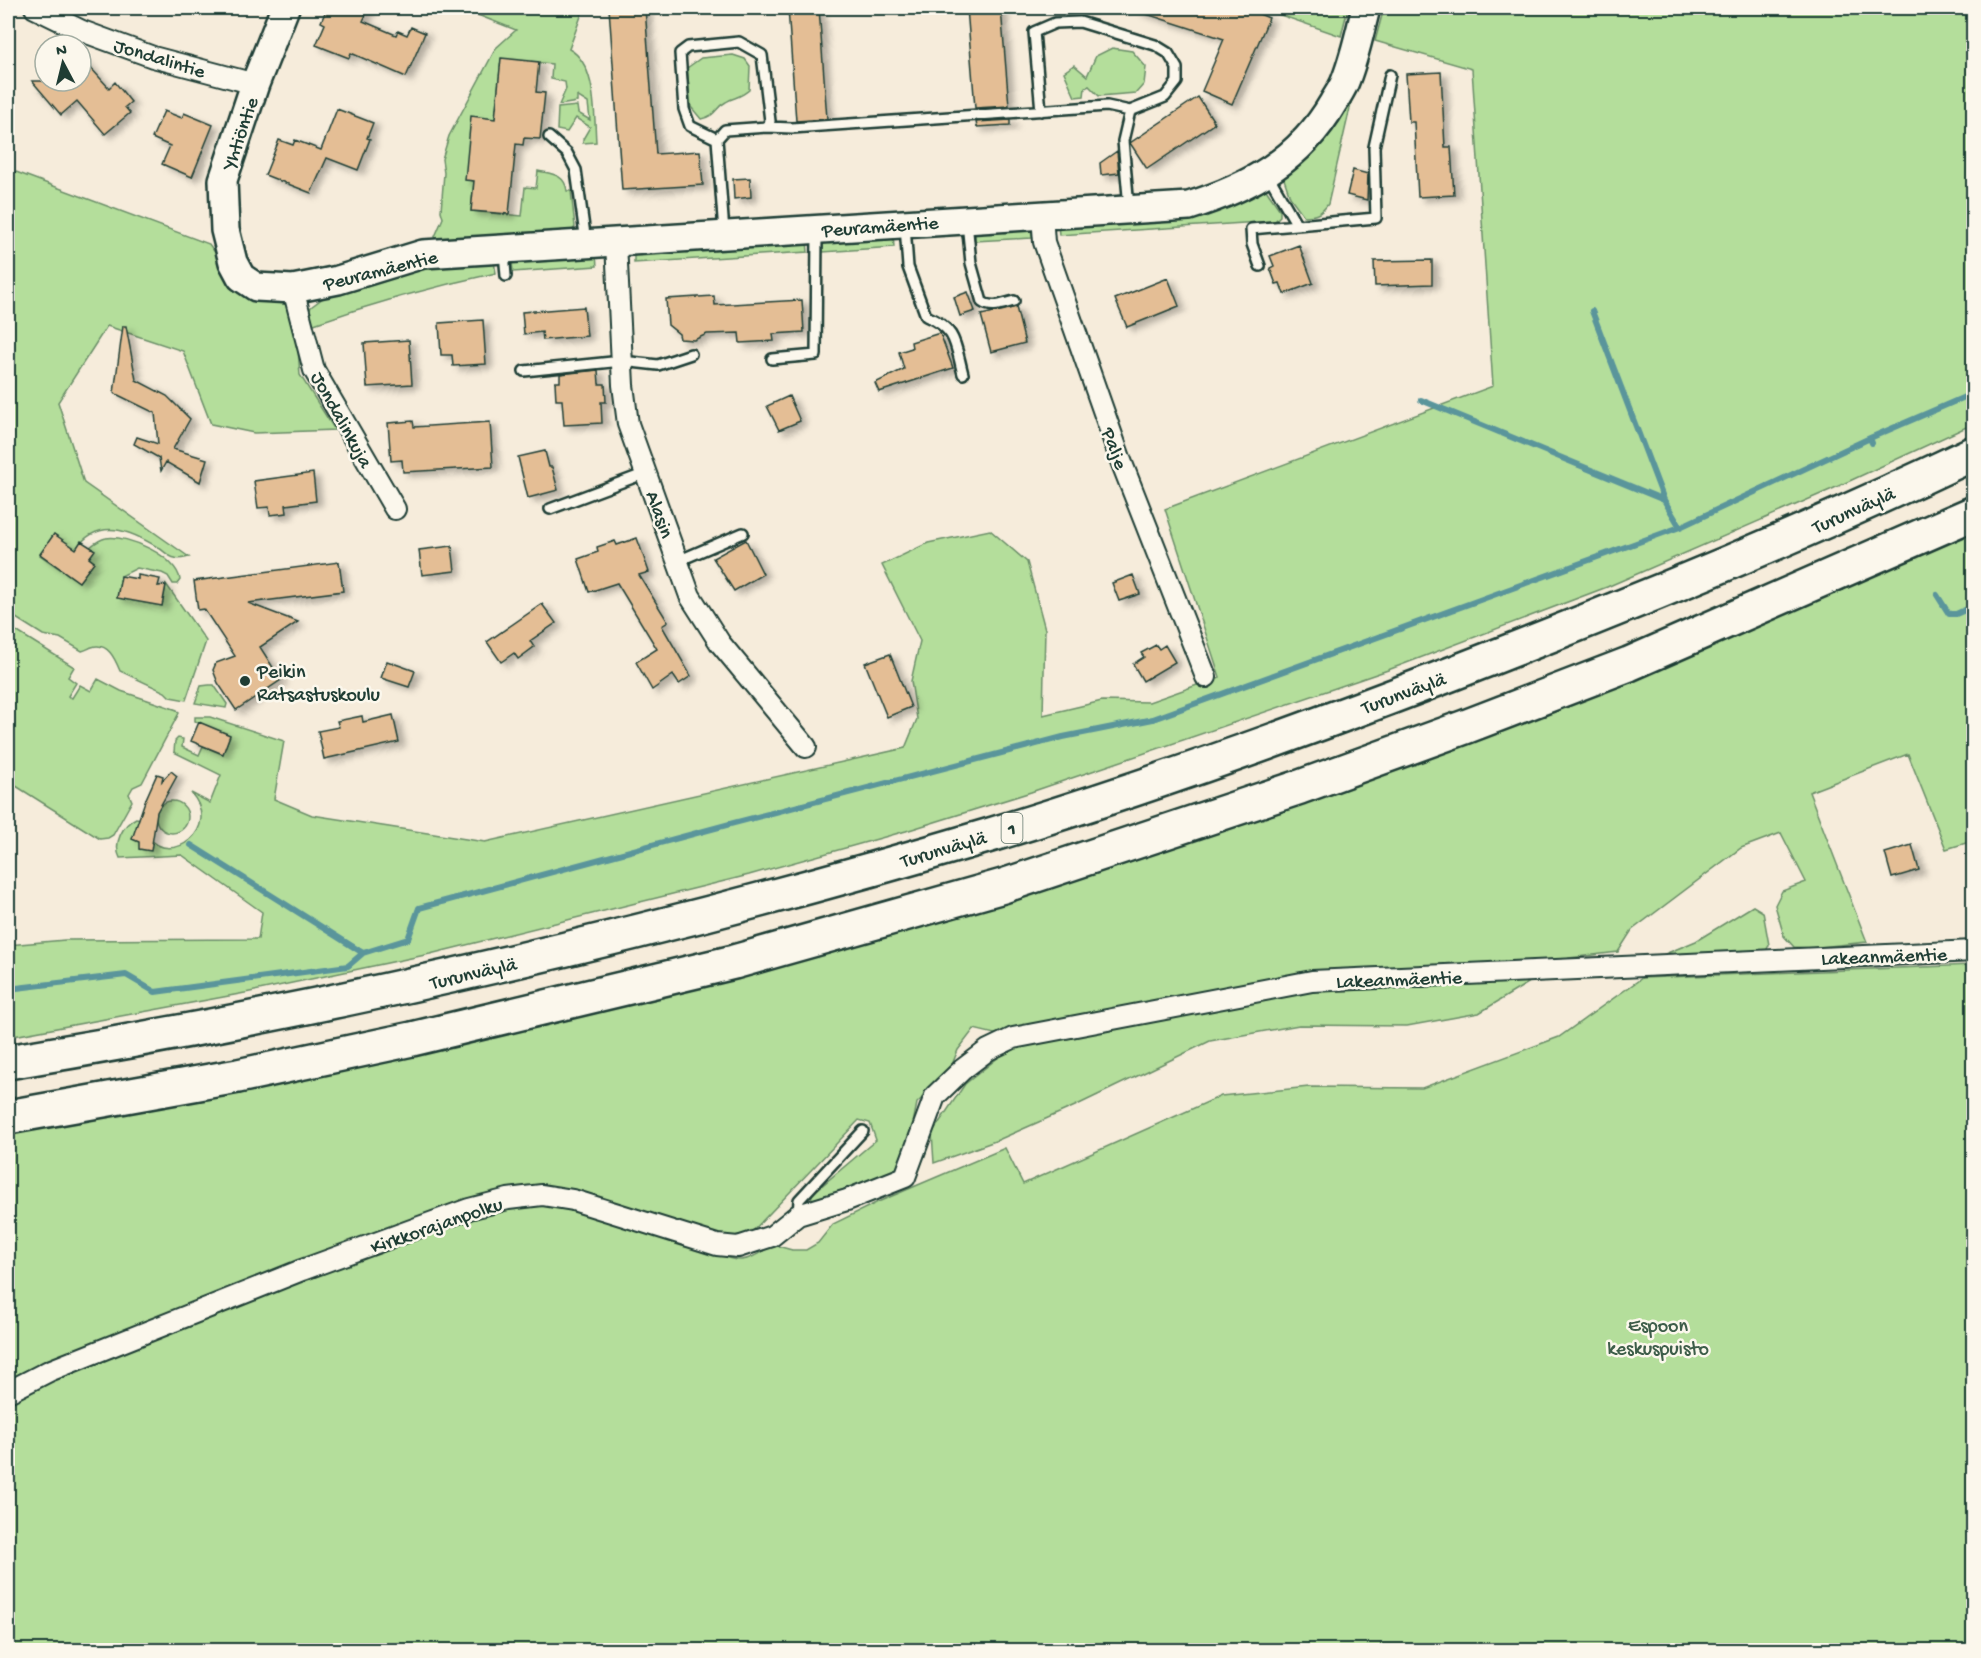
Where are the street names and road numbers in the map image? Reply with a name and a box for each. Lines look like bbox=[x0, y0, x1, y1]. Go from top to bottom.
street label: Jondalintie bbox=[110, 36, 208, 85]
street label: Yhtiöntie bbox=[219, 94, 266, 175]
street label: Peuramäentie bbox=[820, 213, 940, 244]
street label: Peuramäentie bbox=[320, 247, 441, 298]
street label: Jondalinkuja bbox=[304, 368, 376, 474]
street label: Palje bbox=[1094, 424, 1131, 474]
street label: Turunväylä bbox=[1808, 483, 1900, 541]
street label: Alasin bbox=[639, 488, 677, 542]
street label: Turunväylä bbox=[1358, 669, 1450, 722]
road number: 1 bbox=[1002, 813, 1022, 843]
street label: Turunväylä bbox=[897, 828, 990, 875]
street label: Lakeanmäentie bbox=[1821, 945, 1948, 972]
street label: Turunväylä bbox=[427, 954, 520, 997]
street label: Lakeanmäentie bbox=[1336, 968, 1463, 995]
street label: Kirkkorajanpolku bbox=[368, 1194, 507, 1261]

